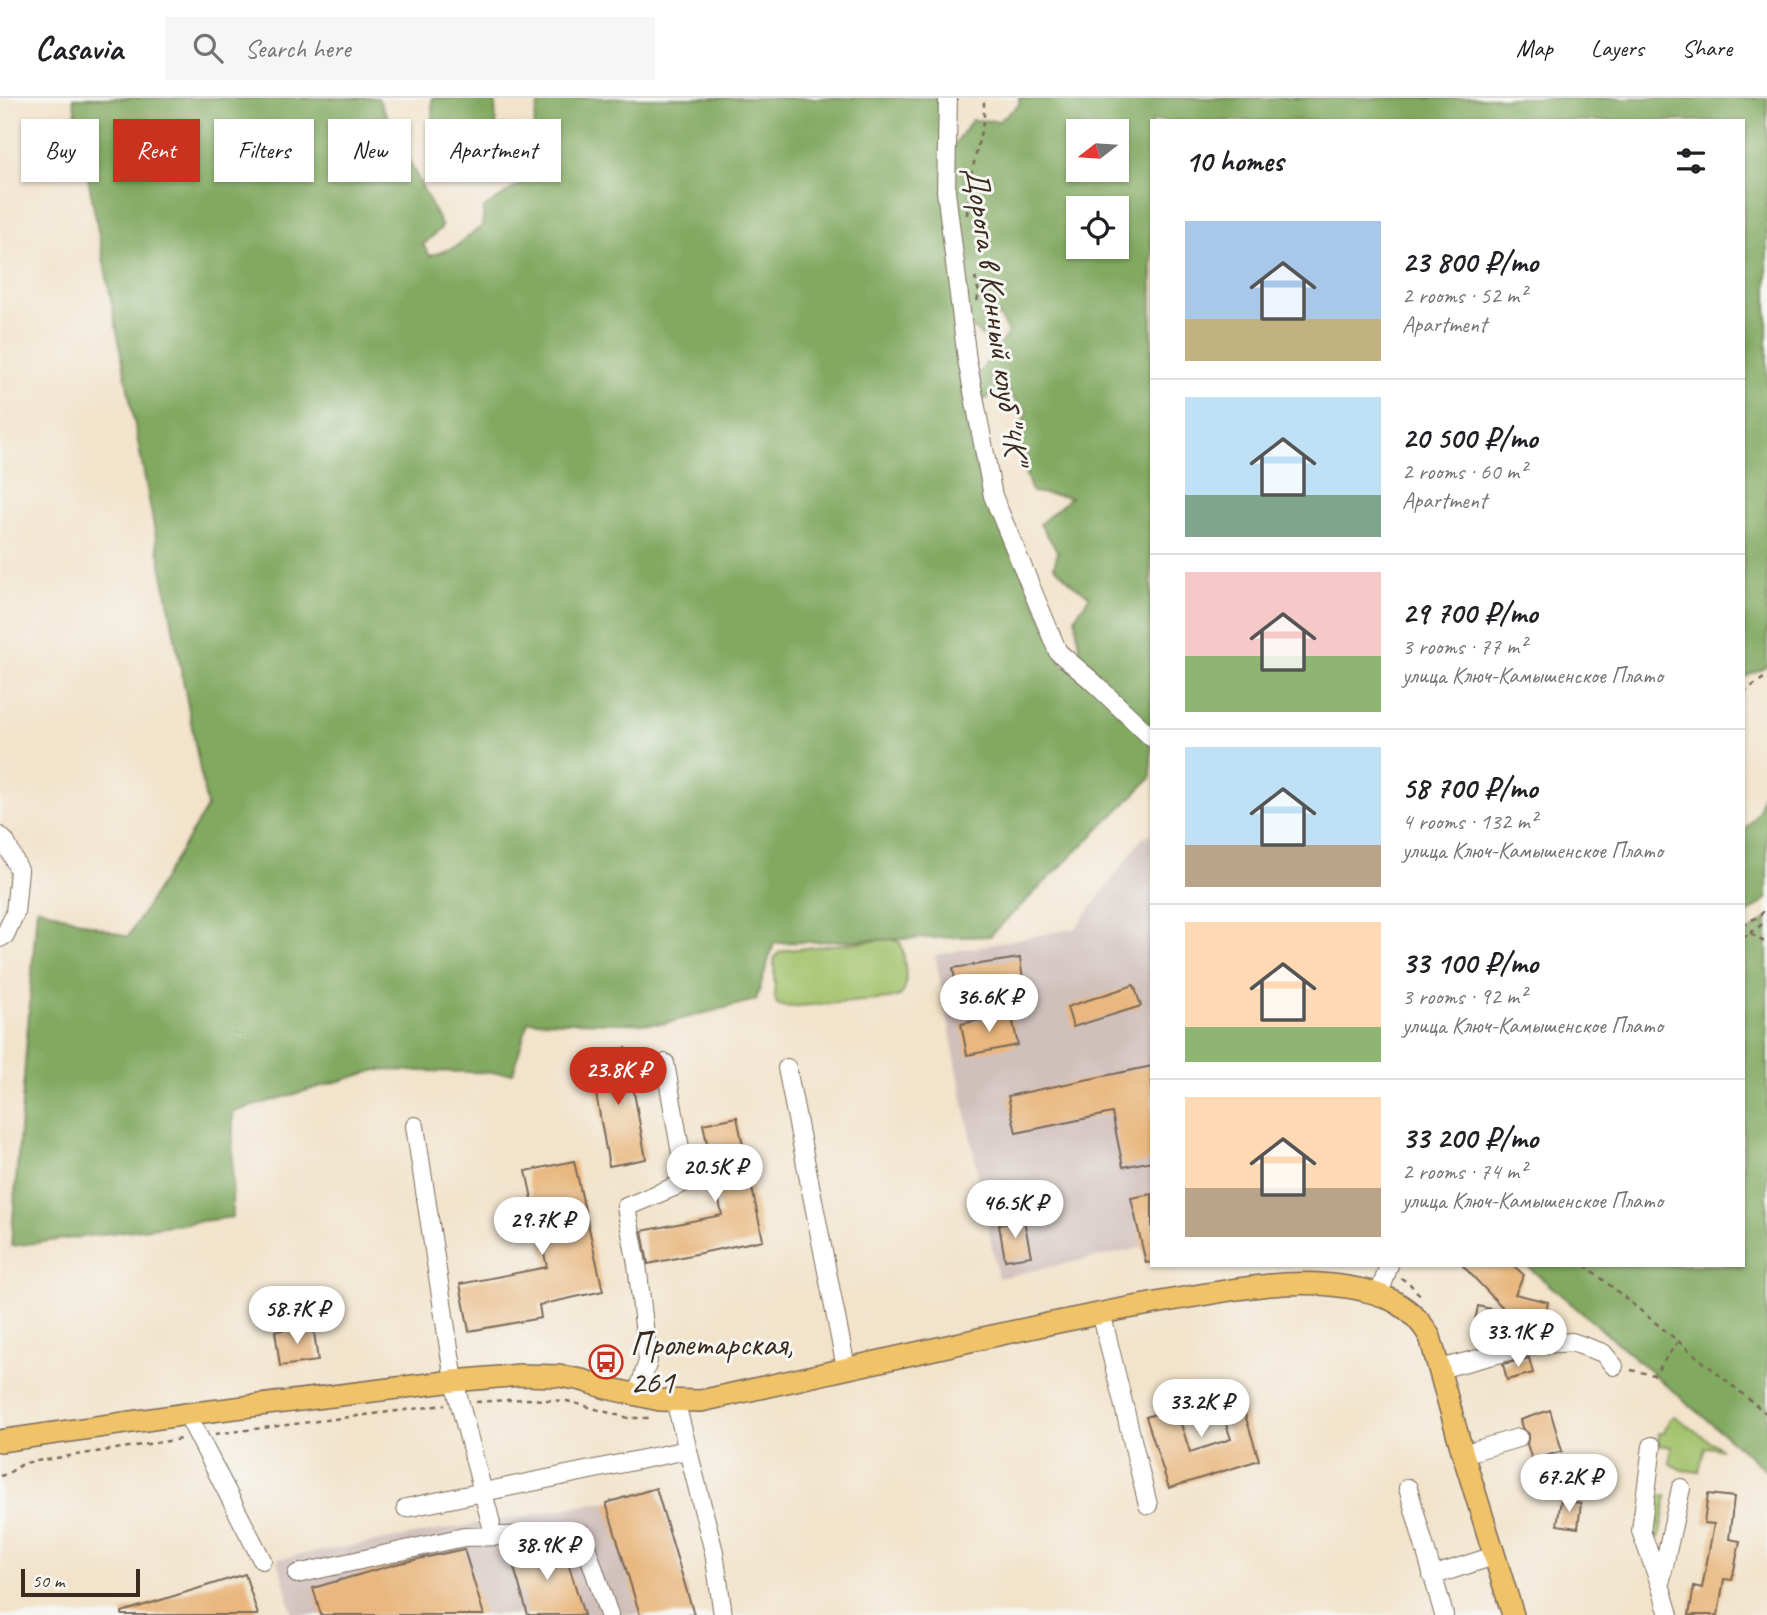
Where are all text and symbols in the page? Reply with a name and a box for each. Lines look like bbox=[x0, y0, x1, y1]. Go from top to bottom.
search box bbox=[165, 17, 655, 80]
text: Casavia bbox=[35, 27, 123, 69]
icon: search bbox=[189, 29, 227, 67]
text: Search here bbox=[245, 32, 351, 65]
text: Map bbox=[1516, 33, 1553, 63]
text: Layers bbox=[1591, 33, 1644, 63]
text: Share bbox=[1682, 33, 1732, 63]
chip: Buy bbox=[21, 119, 99, 182]
chip: Rent bbox=[113, 119, 200, 182]
chip: Filters bbox=[214, 119, 314, 182]
chip: New bbox=[328, 119, 411, 182]
chip: Apartment bbox=[425, 119, 561, 182]
north arrow bbox=[1066, 119, 1129, 182]
map controls bbox=[1066, 119, 1129, 259]
text: 10 homes bbox=[1185, 142, 1283, 180]
icon: filters bbox=[1672, 142, 1710, 180]
street label: Дорога в Конный клуб "4К" bbox=[955, 164, 1039, 472]
button: locate bbox=[1066, 196, 1129, 259]
text: 23 800 ₽/mo bbox=[1402, 243, 1538, 281]
icon: home bbox=[1241, 249, 1325, 333]
text: 2 rooms · 52 m² bbox=[1402, 281, 1526, 310]
text: Apartment bbox=[1402, 310, 1487, 339]
text: 20 500 ₽/mo bbox=[1402, 419, 1537, 457]
icon: home bbox=[1241, 425, 1325, 509]
text: 2 rooms · 60 m² bbox=[1402, 457, 1526, 486]
text: Apartment bbox=[1402, 486, 1487, 515]
text: 29 700 ₽/mo bbox=[1402, 594, 1537, 632]
icon: home bbox=[1241, 600, 1325, 684]
text: 3 rooms · 77 m² bbox=[1402, 632, 1526, 661]
text: улица Ключ-Камышенское Плато bbox=[1402, 661, 1663, 690]
text: 58 700 ₽/mo bbox=[1402, 769, 1537, 807]
icon: home bbox=[1241, 775, 1325, 859]
text: 4 rooms · 132 m² bbox=[1402, 807, 1537, 836]
text: улица Ключ-Камышенское Плато bbox=[1402, 836, 1663, 865]
text: 33 100 ₽/mo bbox=[1402, 944, 1538, 982]
icon: home bbox=[1241, 950, 1325, 1034]
pin: 36.6K ₽ bbox=[924, 974, 1054, 1034]
text: 36.6K ₽ bbox=[956, 982, 1022, 1011]
text: 3 rooms · 92 m² bbox=[1402, 982, 1526, 1011]
text: улица Ключ-Камышенское Плато bbox=[1402, 1011, 1663, 1040]
pin: 23.8K ₽ bbox=[553, 1048, 683, 1107]
text: 23.8K ₽ bbox=[586, 1055, 650, 1084]
text: 33 200 ₽/mo bbox=[1402, 1119, 1538, 1157]
icon: home bbox=[1241, 1125, 1325, 1209]
pin: 20.5K ₽ bbox=[650, 1144, 780, 1204]
text: 20.5K ₽ bbox=[683, 1152, 747, 1181]
text: 2 rooms · 74 m² bbox=[1402, 1157, 1526, 1186]
pin: 46.5K ₽ bbox=[950, 1180, 1080, 1240]
text: улица Ключ-Камышенское Плато bbox=[1402, 1186, 1663, 1215]
text: 46.5K ₽ bbox=[983, 1188, 1047, 1217]
pin: 29.7K ₽ bbox=[477, 1198, 607, 1257]
text: 29.7K ₽ bbox=[510, 1205, 574, 1234]
pin: 58.7K ₽ bbox=[232, 1286, 362, 1346]
text: 58.7K ₽ bbox=[265, 1294, 329, 1323]
pin: 33.1K ₽ bbox=[1453, 1310, 1583, 1369]
text: 33.1K ₽ bbox=[1486, 1317, 1550, 1346]
place label: Пролетарская, 261 bbox=[630, 1323, 793, 1403]
bus stop icon: Пролетарская, 261 bbox=[587, 1343, 625, 1381]
pin: 33.2K ₽ bbox=[1136, 1380, 1266, 1439]
text: 33.2K ₽ bbox=[1169, 1387, 1233, 1416]
pin: 67.2K ₽ bbox=[1504, 1454, 1634, 1514]
text: 67.2K ₽ bbox=[1536, 1462, 1602, 1491]
pin: 38.9K ₽ bbox=[482, 1522, 612, 1582]
text: 38.9K ₽ bbox=[515, 1530, 579, 1559]
scale bar bbox=[21, 1566, 140, 1598]
text: 50 m bbox=[32, 1569, 64, 1593]

